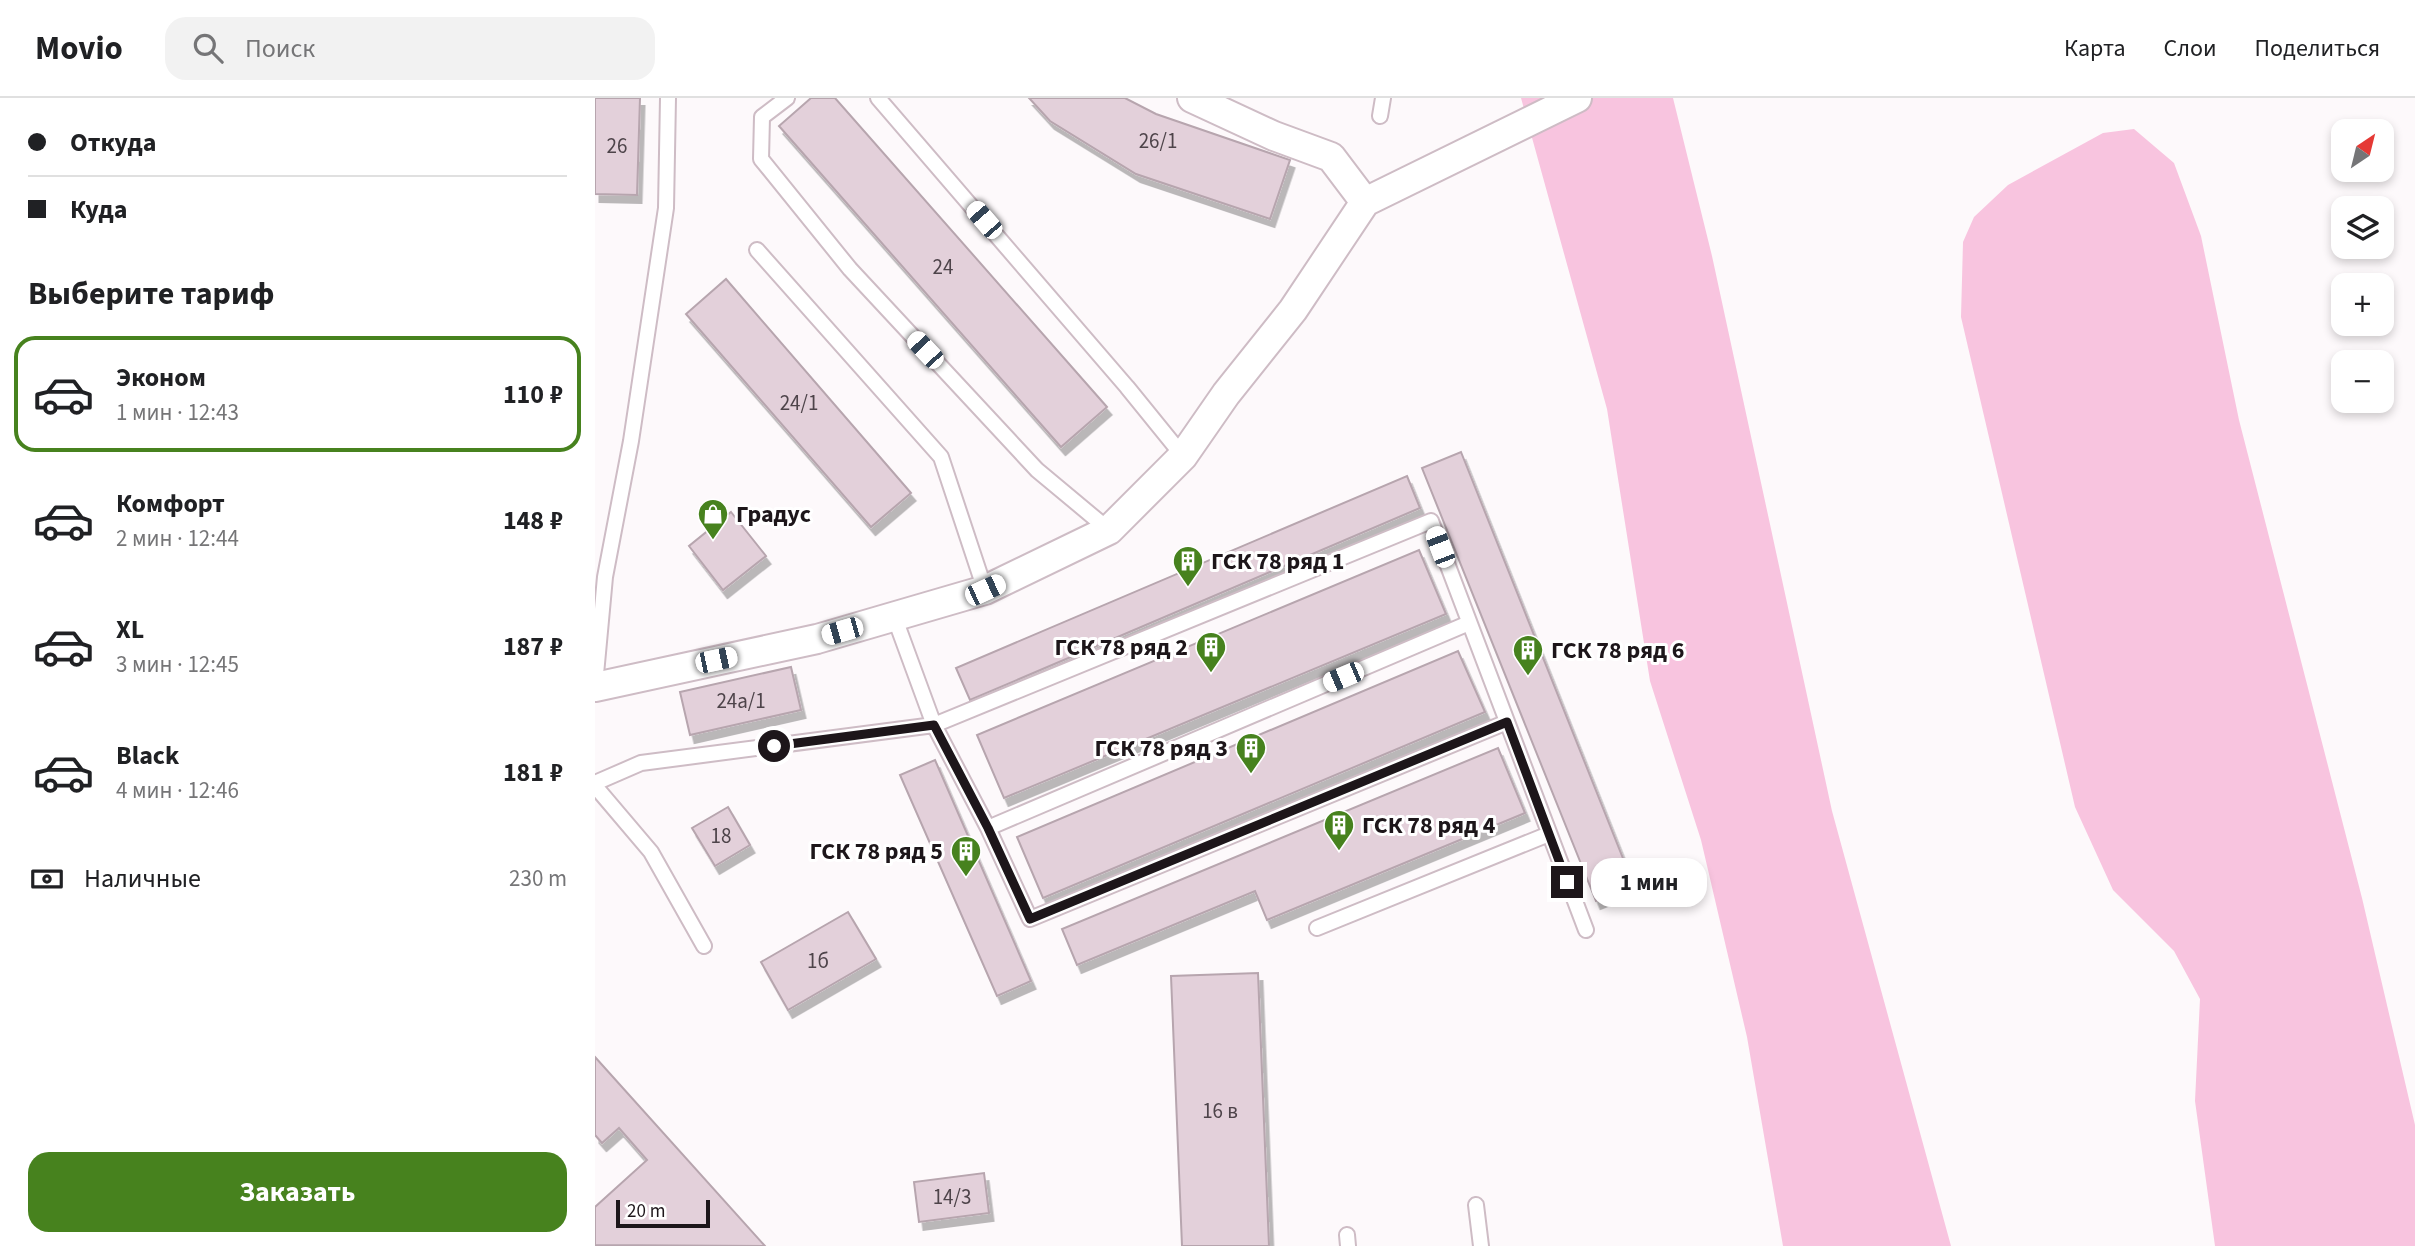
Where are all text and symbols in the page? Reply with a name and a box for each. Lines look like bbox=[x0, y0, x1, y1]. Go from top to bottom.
search box bbox=[165, 17, 655, 80]
text: Movio bbox=[35, 25, 123, 72]
icon: search bbox=[189, 29, 227, 67]
text: Поиск bbox=[245, 30, 315, 67]
text: Карта bbox=[2064, 31, 2126, 66]
text: Слои bbox=[2164, 31, 2217, 66]
text: Поделиться bbox=[2255, 31, 2380, 66]
north arrow bbox=[2331, 119, 2394, 182]
map controls bbox=[2331, 119, 2394, 413]
text: Откуда bbox=[70, 124, 157, 161]
house number: 26/1 bbox=[1139, 126, 1177, 156]
house number: 26 bbox=[607, 131, 627, 161]
text: Куда bbox=[70, 191, 128, 228]
button: layers bbox=[2331, 196, 2394, 259]
car bbox=[963, 197, 1006, 243]
house number: 24 bbox=[933, 252, 953, 282]
text: Выберите тариф bbox=[28, 271, 275, 317]
button: + bbox=[2331, 273, 2394, 336]
car bbox=[903, 327, 948, 373]
button: − bbox=[2331, 350, 2394, 413]
text: Эконом bbox=[116, 359, 206, 396]
icon: car bbox=[32, 363, 95, 426]
text: 110 ₽ bbox=[503, 376, 563, 413]
house number: 24/1 bbox=[780, 388, 818, 418]
text: 1 мин · 12:43 bbox=[116, 396, 239, 429]
text: Комфорт bbox=[116, 485, 225, 522]
icon: car bbox=[32, 489, 95, 552]
shop icon: Градус bbox=[696, 497, 730, 541]
place label: Градус bbox=[736, 497, 811, 532]
text: 148 ₽ bbox=[503, 502, 563, 539]
text: 2 мин · 12:44 bbox=[116, 522, 239, 555]
car bbox=[1423, 524, 1458, 570]
building icon: ГСК 78 ряд 1 bbox=[1171, 544, 1205, 588]
place label: ГСК 78 ряд 1 bbox=[1211, 544, 1345, 579]
car bbox=[962, 572, 1009, 608]
text: XL bbox=[116, 611, 144, 648]
icon: car bbox=[32, 615, 95, 678]
car bbox=[819, 615, 866, 647]
text: 187 ₽ bbox=[503, 628, 563, 665]
place label: ГСК 78 ряд 2 bbox=[1054, 630, 1188, 665]
building icon: ГСК 78 ряд 2 bbox=[1194, 630, 1228, 674]
building icon: ГСК 78 ряд 6 bbox=[1511, 633, 1545, 677]
place label: ГСК 78 ряд 6 bbox=[1551, 633, 1685, 668]
car bbox=[694, 645, 739, 675]
text: 3 мин · 12:45 bbox=[116, 648, 239, 681]
car bbox=[1320, 659, 1367, 695]
house number: 24а/1 bbox=[716, 686, 766, 716]
route start bbox=[758, 730, 790, 762]
place label: ГСК 78 ряд 3 bbox=[1094, 731, 1228, 766]
building icon: ГСК 78 ряд 3 bbox=[1234, 731, 1268, 775]
text: Black bbox=[116, 737, 179, 774]
icon: car bbox=[32, 741, 95, 804]
text: 181 ₽ bbox=[503, 754, 563, 791]
text: 4 мин · 12:46 bbox=[116, 774, 239, 807]
building icon: ГСК 78 ряд 4 bbox=[1322, 808, 1356, 852]
place label: ГСК 78 ряд 4 bbox=[1362, 808, 1496, 843]
house number: 18 bbox=[711, 821, 731, 851]
place label: ГСК 78 ряд 5 bbox=[809, 834, 943, 869]
building icon: ГСК 78 ряд 5 bbox=[949, 834, 983, 878]
callout: 1 мин bbox=[1591, 858, 1707, 906]
icon: cash bbox=[28, 860, 66, 898]
text: Наличные bbox=[84, 860, 201, 897]
text: 230 m bbox=[509, 862, 567, 895]
route end bbox=[1551, 866, 1583, 898]
text: 1 мин bbox=[1620, 866, 1678, 899]
house number: 1б bbox=[807, 946, 829, 976]
house number: 16 в bbox=[1202, 1096, 1238, 1126]
button: Заказать bbox=[28, 1152, 567, 1232]
house number: 14/3 bbox=[933, 1182, 971, 1212]
scale bar bbox=[616, 1197, 711, 1229]
text: 20 m bbox=[627, 1198, 665, 1225]

